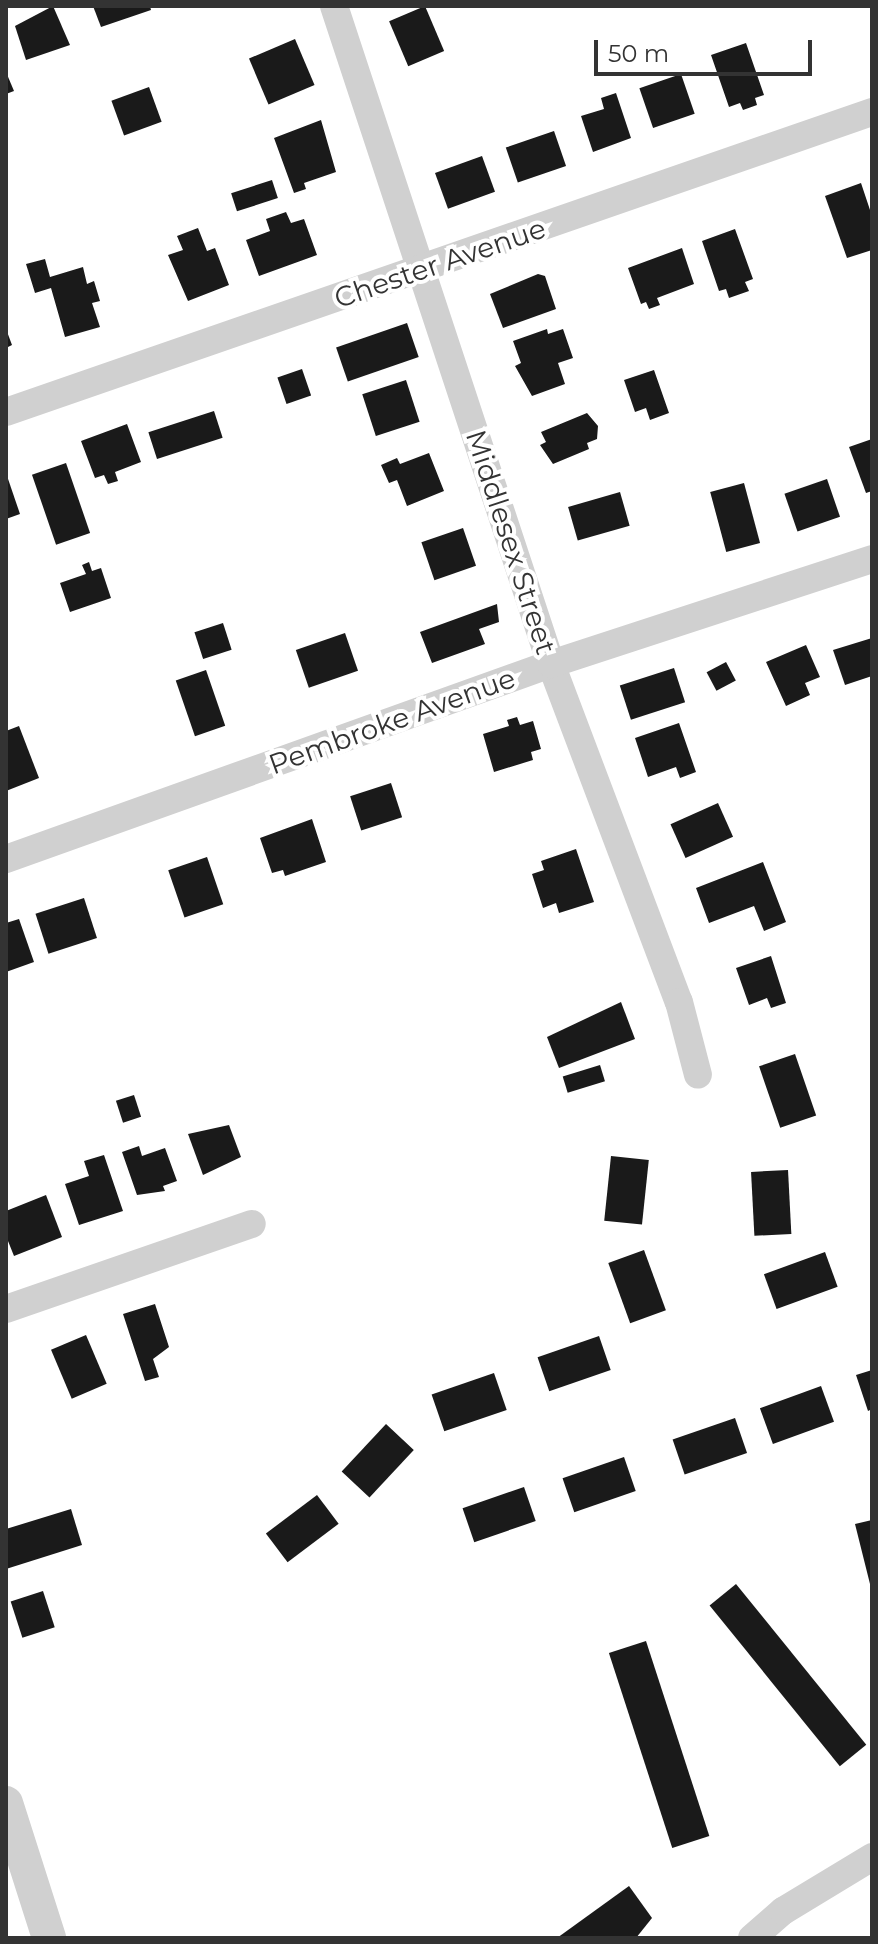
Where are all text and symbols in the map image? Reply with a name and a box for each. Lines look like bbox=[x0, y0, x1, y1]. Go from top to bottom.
scale bar bbox=[598, 24, 816, 74]
text: 50 m bbox=[608, 39, 669, 68]
street label: Chester Avenue bbox=[330, 211, 550, 315]
street label: Middlesex Street bbox=[459, 426, 563, 658]
street label: Pembroke Avenue bbox=[264, 661, 520, 781]

